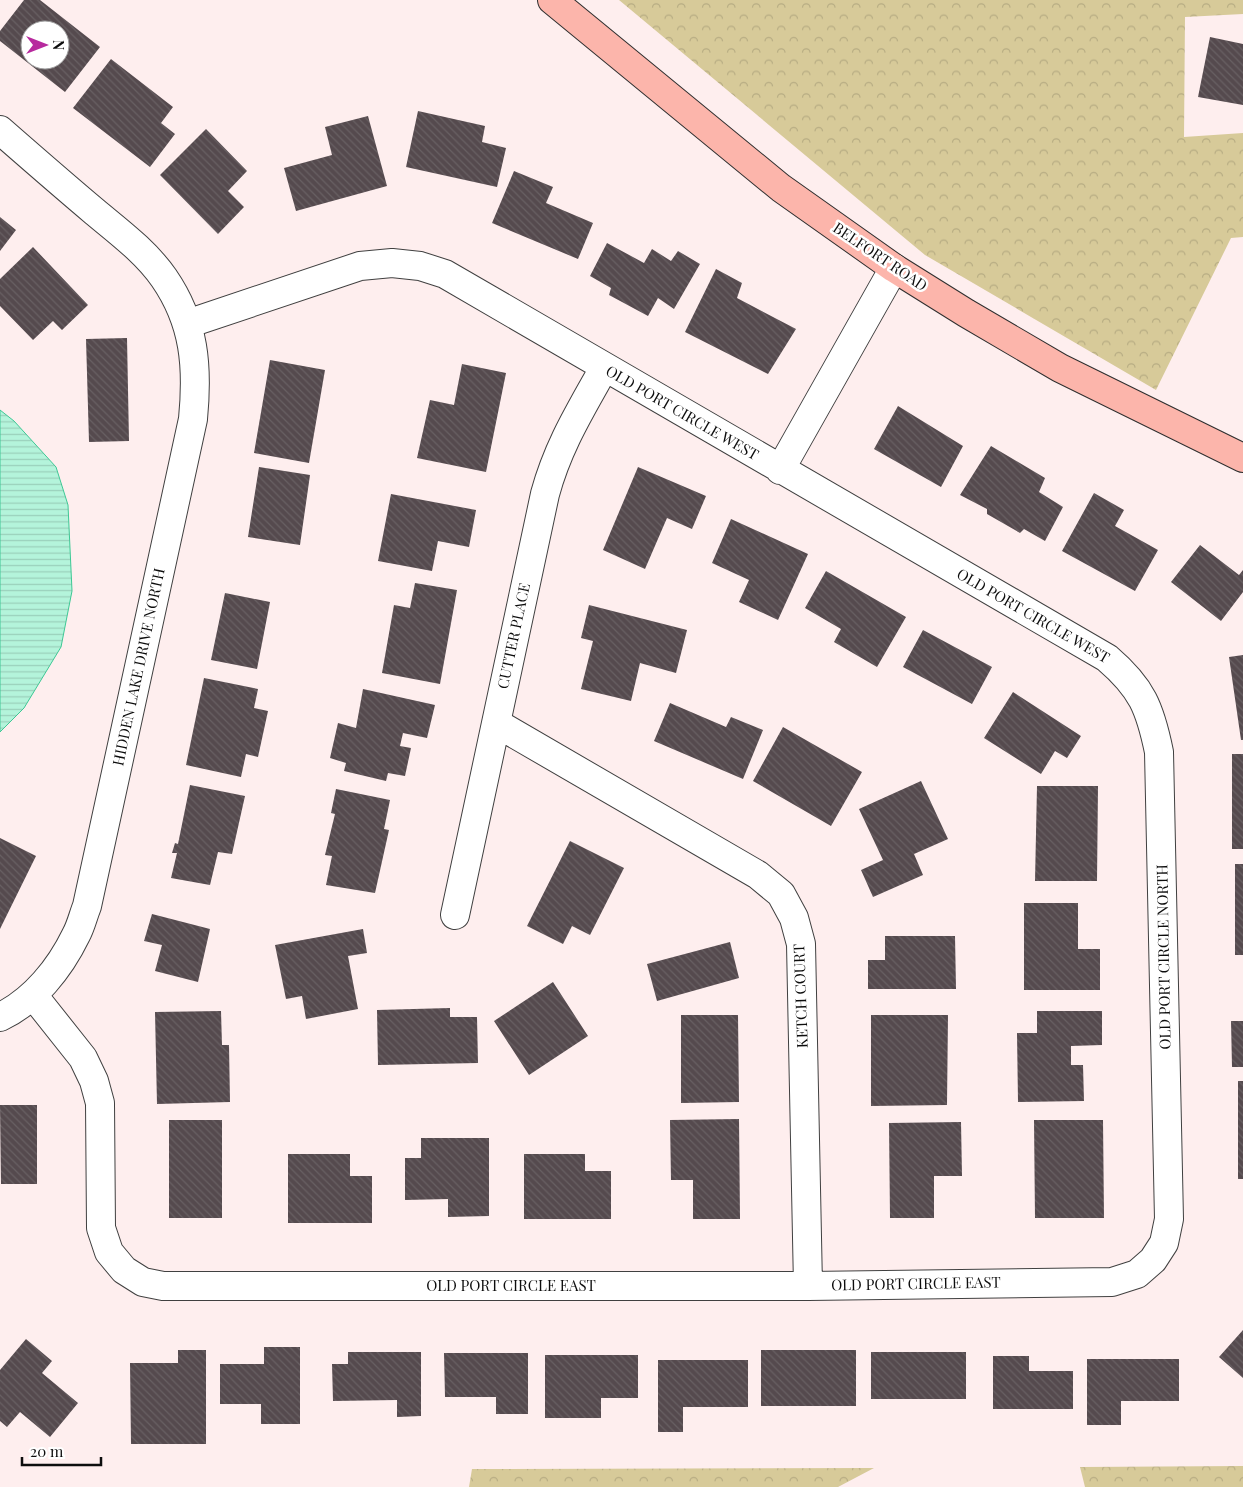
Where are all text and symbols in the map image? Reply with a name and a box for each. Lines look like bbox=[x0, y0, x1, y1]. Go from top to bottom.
north arrow bbox=[20, 20, 70, 70]
text: N bbox=[49, 40, 68, 50]
street label: BELFORT ROAD bbox=[830, 217, 932, 295]
street label: OLD PORT CIRCLE WEST bbox=[602, 360, 763, 464]
street label: OLD PORT CIRCLE WEST bbox=[953, 563, 1114, 667]
street label: HIDDEN LAKE DRIVE NORTH bbox=[107, 566, 169, 767]
street label: CUTTER PLACE bbox=[492, 581, 534, 691]
street label: OLD PORT CIRCLE NORTH bbox=[1151, 864, 1175, 1050]
street label: KETCH COURT bbox=[788, 944, 812, 1048]
street label: OLD PORT CIRCLE EAST bbox=[831, 1272, 1001, 1294]
street label: OLD PORT CIRCLE EAST bbox=[426, 1275, 596, 1295]
scale bar bbox=[22, 1434, 101, 1466]
text: 20 m bbox=[30, 1441, 64, 1461]

